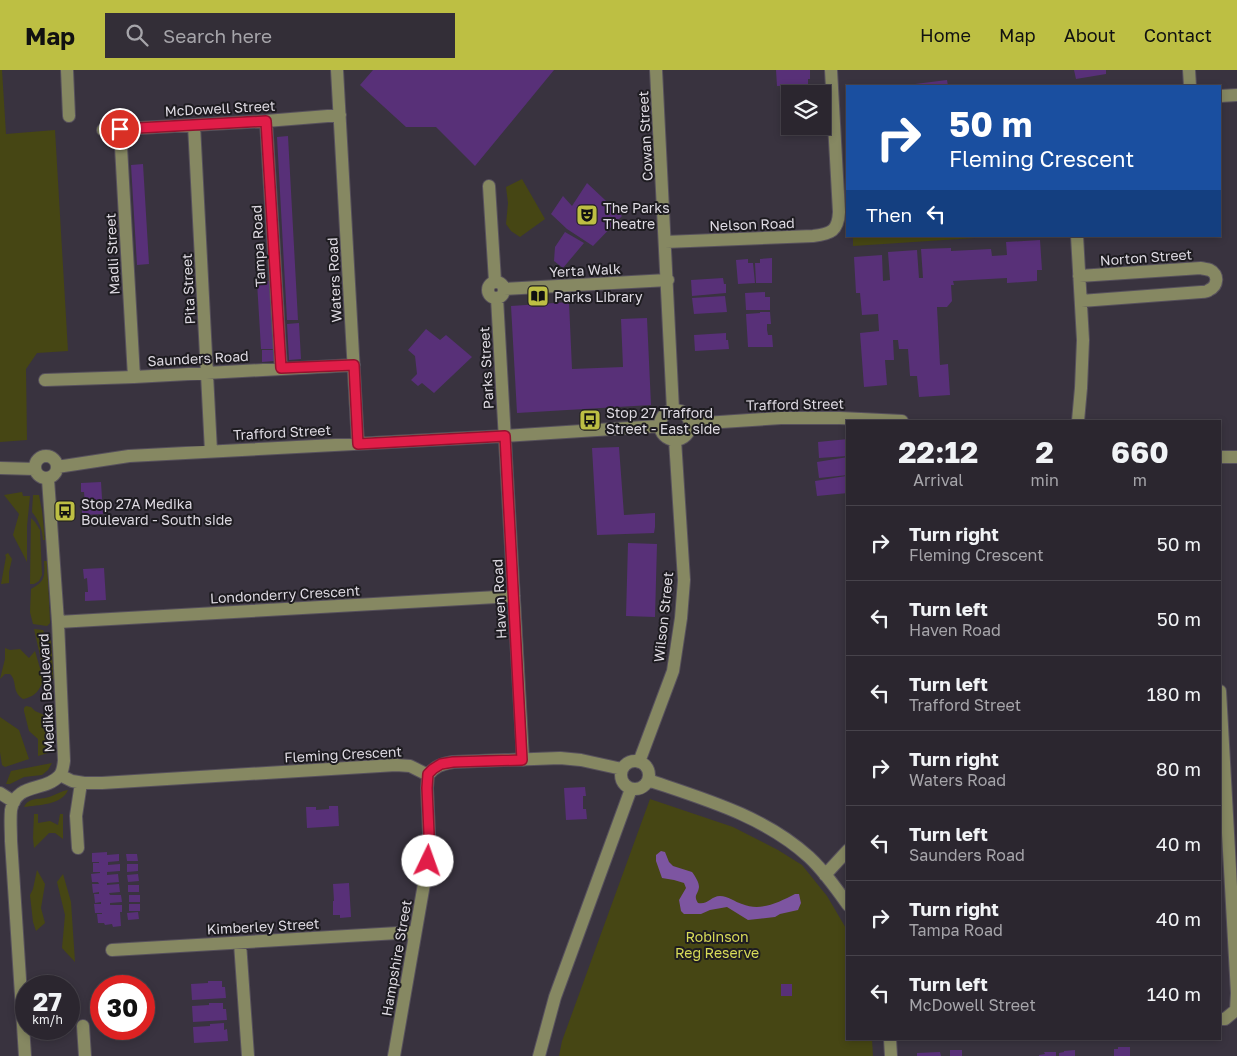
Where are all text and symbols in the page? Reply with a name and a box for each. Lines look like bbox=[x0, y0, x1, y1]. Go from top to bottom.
search box bbox=[105, 13, 455, 58]
text: Map bbox=[25, 21, 75, 50]
icon: search bbox=[123, 21, 151, 49]
text: Search here bbox=[163, 24, 272, 47]
text: Home bbox=[920, 24, 971, 46]
text: Map bbox=[999, 24, 1036, 46]
text: About bbox=[1064, 24, 1116, 46]
text: Contact bbox=[1144, 24, 1212, 46]
map controls bbox=[781, 85, 831, 135]
button: layers bbox=[781, 85, 831, 135]
street label: Cowan Street bbox=[634, 90, 656, 182]
street label: McDowell Street bbox=[164, 97, 276, 119]
text: 50 m bbox=[949, 103, 1032, 145]
icon: right bbox=[866, 105, 931, 170]
pin bbox=[99, 108, 141, 150]
icon: arrive bbox=[106, 115, 134, 143]
text: Fleming Crescent bbox=[949, 145, 1134, 172]
place label: The Parks Theatre bbox=[603, 199, 670, 232]
icon: left bbox=[922, 200, 950, 228]
theatre icon: The Parks Theatre bbox=[575, 203, 599, 227]
text: Then bbox=[866, 203, 912, 226]
street label: Tampa Road bbox=[247, 205, 269, 287]
street label: Madli Street bbox=[101, 213, 123, 295]
street label: Nelson Road bbox=[709, 214, 795, 234]
street label: Waters Road bbox=[323, 237, 345, 323]
street label: Norton Street bbox=[1099, 245, 1193, 269]
street label: Pita Street bbox=[178, 253, 198, 325]
street label: Yerta Walk bbox=[549, 260, 621, 280]
library icon: Parks Library bbox=[526, 284, 550, 308]
place label: Parks Library bbox=[554, 288, 643, 305]
street label: Parks Street bbox=[475, 326, 497, 410]
street label: Saunders Road bbox=[147, 347, 249, 369]
street label: Trafford Street bbox=[746, 395, 844, 413]
place label: Stop 27 Trafford Street - East side bbox=[606, 404, 721, 437]
bus stop icon: Stop 27 Trafford Street - East side bbox=[578, 408, 602, 432]
street label: Trafford Street bbox=[233, 421, 331, 443]
text: 22:12 bbox=[898, 434, 978, 470]
text: 2 bbox=[1036, 434, 1054, 470]
text: 660 bbox=[1111, 434, 1169, 470]
text: Arrival bbox=[913, 470, 963, 490]
text: min bbox=[1031, 470, 1059, 490]
text: m bbox=[1133, 470, 1147, 490]
place label: Stop 27A Medika Boulevard - South side bbox=[81, 495, 232, 528]
bus stop icon: Stop 27A Medika Boulevard - South side bbox=[53, 499, 77, 523]
text: Turn right bbox=[909, 522, 999, 545]
icon: right bbox=[866, 529, 894, 557]
text: 50 m bbox=[1157, 532, 1201, 555]
text: Fleming Crescent bbox=[909, 545, 1044, 565]
street label: Haven Road bbox=[488, 558, 510, 640]
street label: Wilson Street bbox=[650, 571, 676, 663]
street label: Londonderry Crescent bbox=[210, 582, 360, 606]
text: Turn left bbox=[909, 597, 988, 620]
icon: left bbox=[866, 604, 894, 632]
text: 50 m bbox=[1157, 607, 1201, 630]
text: Haven Road bbox=[909, 620, 1001, 640]
street label: Medika Boulevard bbox=[34, 633, 58, 753]
text: Turn left bbox=[909, 672, 988, 695]
icon: left bbox=[866, 679, 894, 707]
text: 180 m bbox=[1147, 682, 1201, 705]
text: Trafford Street bbox=[909, 695, 1021, 715]
street label: Fleming Crescent bbox=[284, 742, 402, 766]
text: Turn right bbox=[909, 747, 999, 770]
icon: right bbox=[866, 754, 894, 782]
text: 80 m bbox=[1156, 757, 1201, 780]
text: Waters Road bbox=[909, 770, 1006, 790]
text: Turn left bbox=[909, 822, 988, 845]
icon: left bbox=[866, 829, 894, 857]
text: 40 m bbox=[1156, 832, 1201, 855]
position arrow bbox=[401, 834, 453, 886]
text: Saunders Road bbox=[909, 845, 1025, 865]
text: Turn right bbox=[909, 897, 999, 920]
street label: Hampshire Street bbox=[377, 899, 415, 1017]
icon: right bbox=[866, 904, 894, 932]
text: 40 m bbox=[1156, 907, 1201, 930]
street label: Kimberley Street bbox=[206, 915, 320, 937]
text: Tampa Road bbox=[909, 920, 1003, 940]
park label: Robinson Reg Reserve bbox=[675, 928, 759, 961]
text: Turn left bbox=[909, 972, 988, 995]
speed limit sign: 30 bbox=[90, 975, 155, 1040]
icon: left bbox=[866, 979, 894, 1007]
text: 140 m bbox=[1147, 982, 1201, 1005]
text: 27 bbox=[33, 986, 62, 1017]
text: McDowell Street bbox=[909, 995, 1036, 1015]
text: km/h bbox=[32, 1012, 63, 1027]

